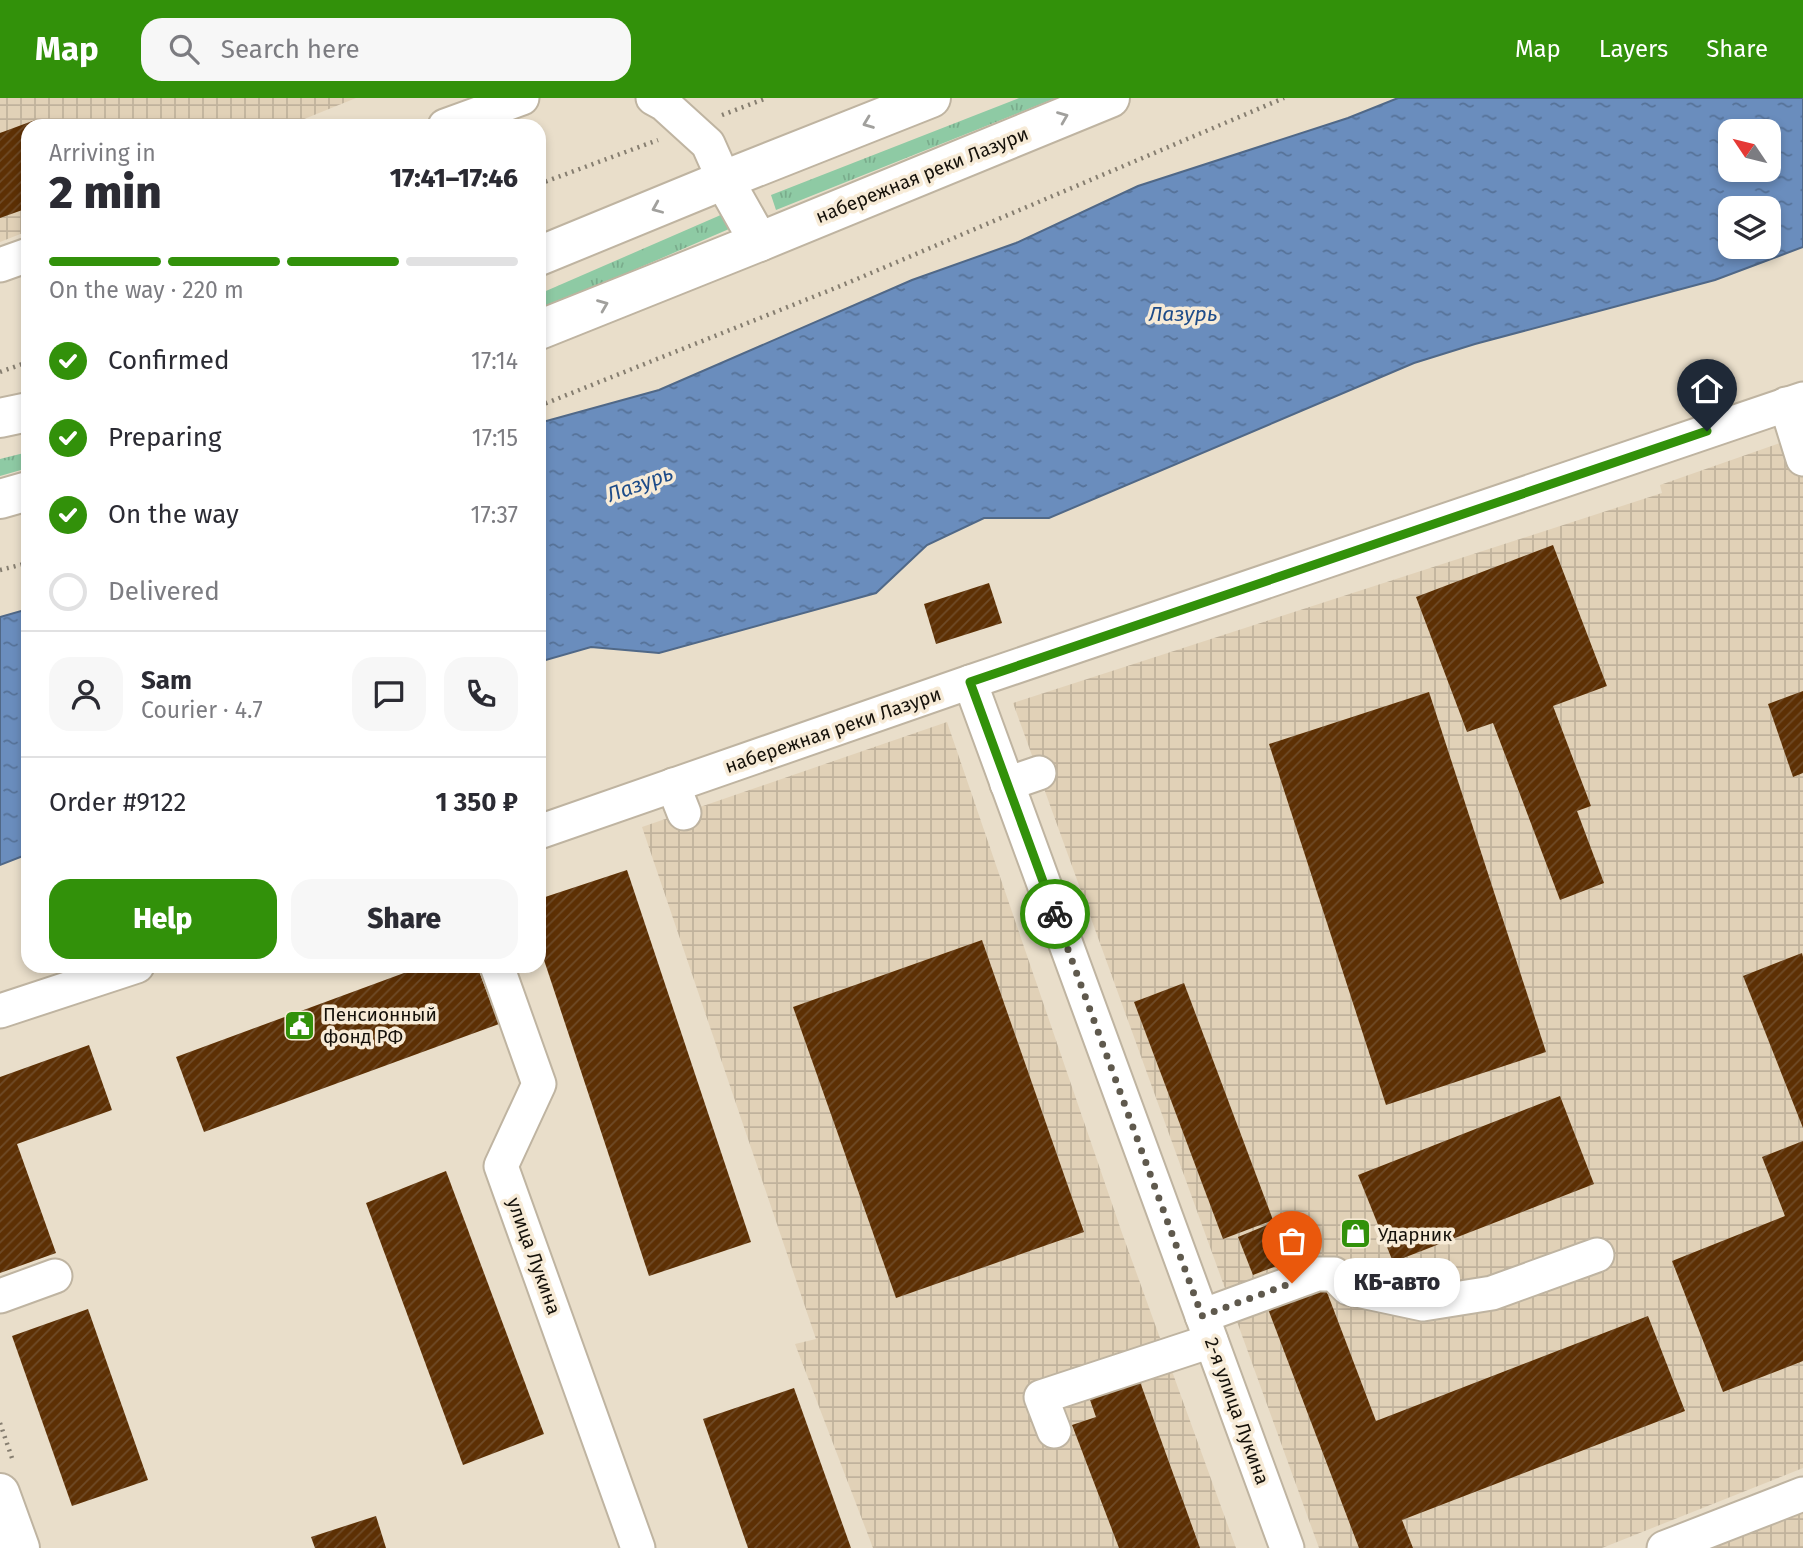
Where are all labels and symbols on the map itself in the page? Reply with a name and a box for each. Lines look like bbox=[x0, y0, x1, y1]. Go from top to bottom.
one-way arrow bbox=[1056, 112, 1068, 126]
one-way arrow bbox=[862, 115, 874, 129]
north arrow bbox=[1718, 119, 1782, 182]
street label: набережная реки Лазури bbox=[812, 122, 1032, 228]
one-way arrow bbox=[651, 199, 663, 213]
one-way arrow bbox=[596, 300, 608, 314]
water label: Лазурь bbox=[1148, 301, 1217, 327]
pin bbox=[1677, 359, 1737, 431]
water label: Лазурь bbox=[602, 460, 677, 508]
street label: набережная реки Лазури bbox=[722, 682, 944, 778]
courier bbox=[1020, 879, 1090, 949]
place label: Пенсионный фонд РФ bbox=[323, 1003, 437, 1048]
public building icon: Пенсионный фонд РФ bbox=[283, 1008, 317, 1042]
street label: улица Лукина bbox=[502, 1194, 566, 1318]
pin bbox=[1262, 1211, 1322, 1283]
shop icon: Ударник bbox=[1338, 1217, 1372, 1251]
place label: Ударник bbox=[1378, 1223, 1452, 1246]
callout: КБ-авто bbox=[1334, 1258, 1460, 1308]
street label: 2-я улица Лукина bbox=[1200, 1334, 1274, 1488]

